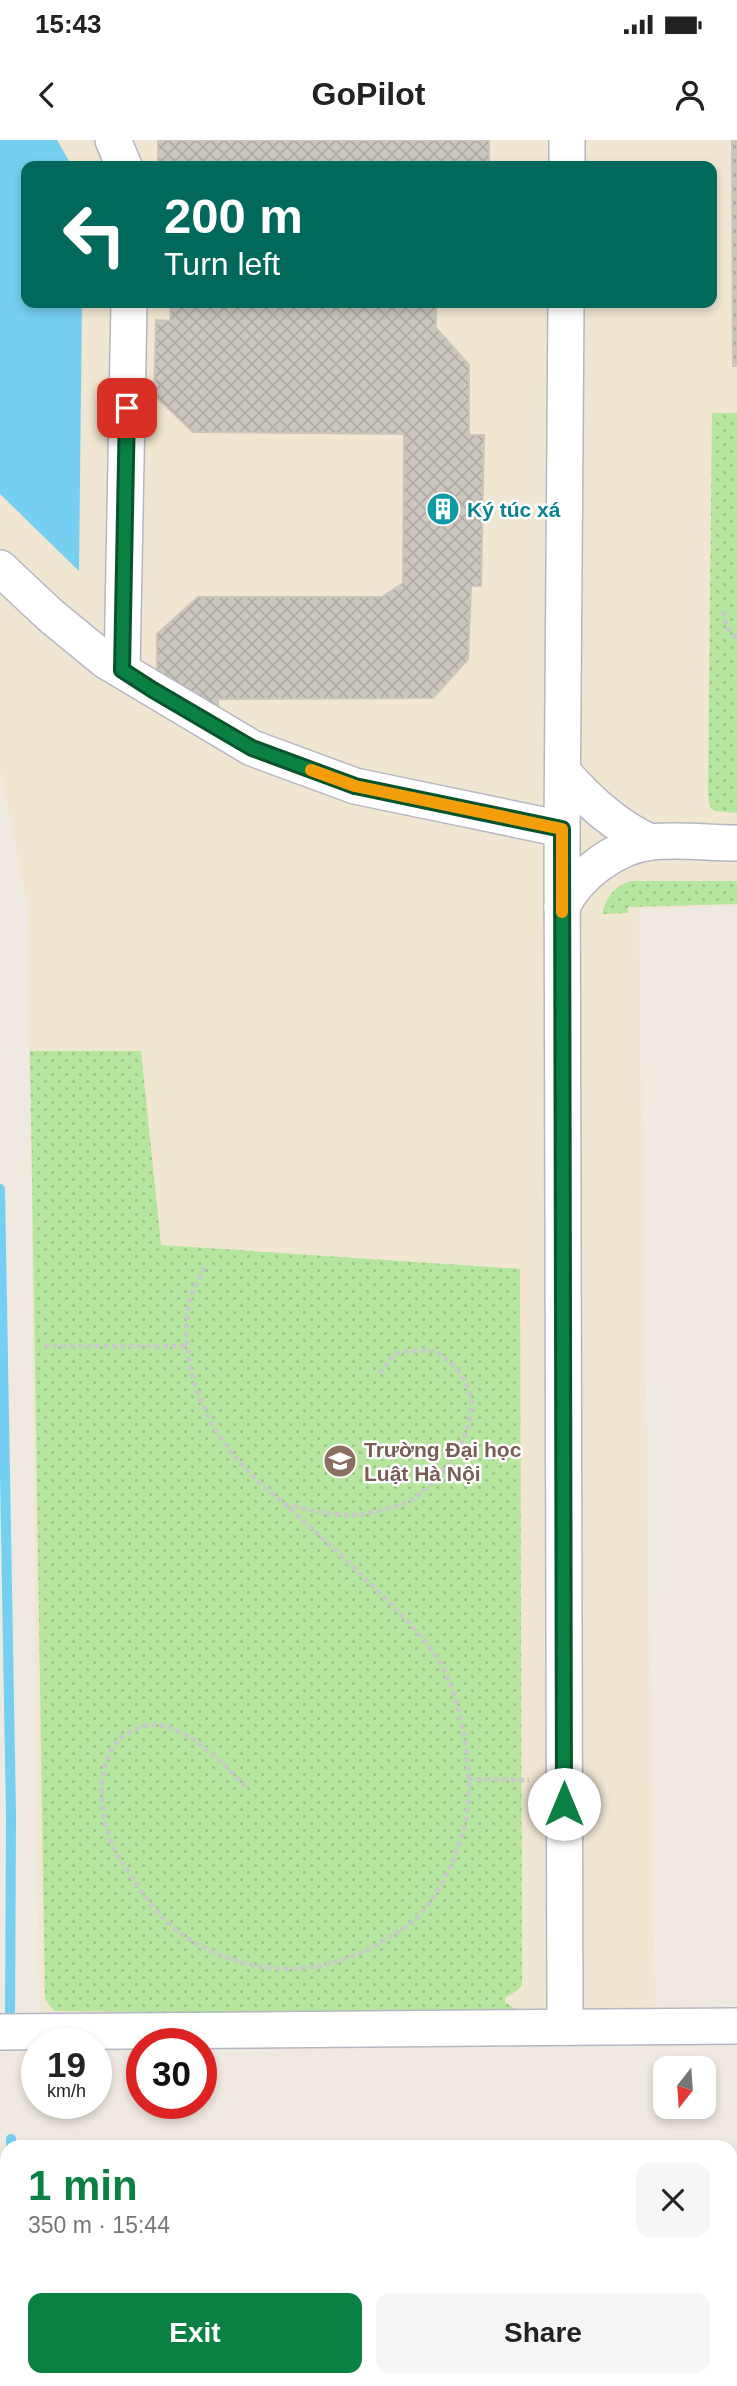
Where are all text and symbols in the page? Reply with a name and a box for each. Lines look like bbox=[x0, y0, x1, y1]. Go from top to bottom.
text: 15:43 bbox=[35, 9, 102, 39]
icon: back bbox=[28, 76, 66, 114]
text: GoPilot bbox=[312, 76, 425, 112]
icon: person bbox=[671, 76, 709, 114]
icon: left bbox=[49, 189, 140, 280]
text: 200 m bbox=[164, 189, 303, 243]
text: Turn left bbox=[164, 246, 280, 282]
pin bbox=[97, 378, 157, 438]
icon: arrive bbox=[108, 389, 146, 427]
building icon: Ký túc xá bbox=[424, 490, 462, 528]
place label: Ký túc xá bbox=[467, 498, 561, 521]
place label: Trường Đại học Luật Hà Nội bbox=[364, 1438, 522, 1485]
school or university icon: Trường Đại học Luật Hà Nội bbox=[321, 1442, 359, 1480]
position arrow bbox=[527, 1767, 601, 1841]
speed limit sign: 30 bbox=[126, 2028, 217, 2119]
text: 19 bbox=[47, 2045, 86, 2084]
north arrow bbox=[653, 2056, 716, 2119]
map controls bbox=[653, 2056, 716, 2119]
text: km/h bbox=[47, 2081, 86, 2101]
text: 1 min bbox=[28, 2162, 138, 2209]
button: close bbox=[636, 2163, 710, 2237]
text: 350 m · 15:44 bbox=[28, 2212, 170, 2238]
button: Exit bbox=[28, 2293, 362, 2373]
button: Share bbox=[376, 2293, 710, 2373]

